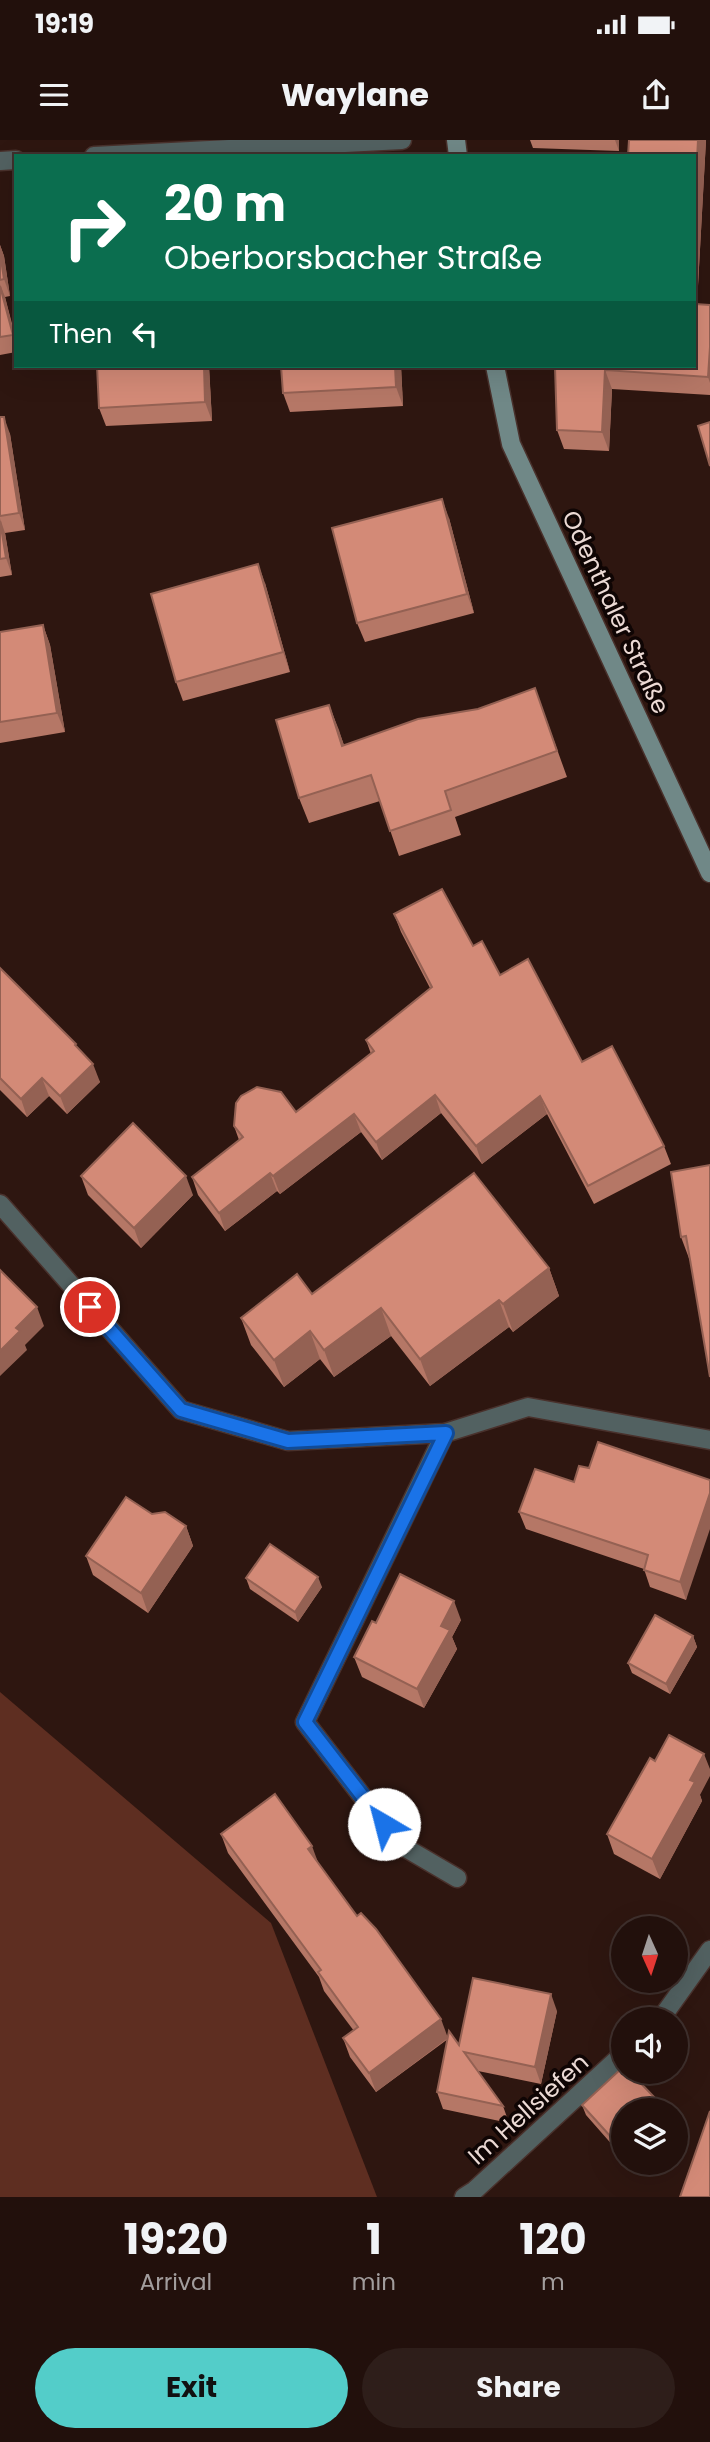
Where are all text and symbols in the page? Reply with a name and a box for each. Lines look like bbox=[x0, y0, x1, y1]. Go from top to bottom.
text: 19:19 bbox=[35, 6, 94, 42]
text: Waylane bbox=[281, 72, 429, 117]
icon: menu bbox=[35, 76, 73, 114]
icon: share bbox=[637, 76, 675, 114]
text: 20 m bbox=[164, 170, 286, 238]
icon: right bbox=[49, 182, 140, 273]
text: Oberborsbacher Straße bbox=[164, 235, 542, 280]
icon: left bbox=[126, 315, 164, 353]
text: Then bbox=[49, 316, 112, 352]
street label: Odenthaler Straße bbox=[554, 505, 678, 719]
pin bbox=[60, 1277, 120, 1337]
icon: arrive bbox=[71, 1288, 109, 1326]
position arrow bbox=[347, 1787, 421, 1861]
north arrow bbox=[611, 1916, 688, 1993]
map controls bbox=[611, 1916, 688, 2175]
button: sound bbox=[611, 2007, 688, 2084]
street label: Im Hellsiefen bbox=[461, 2046, 595, 2172]
button: layers bbox=[611, 2098, 688, 2175]
text: 19:20 bbox=[123, 2210, 228, 2269]
text: 1 bbox=[366, 2210, 382, 2269]
text: 120 bbox=[519, 2210, 587, 2269]
text: Arrival bbox=[140, 2266, 212, 2298]
text: min bbox=[352, 2266, 396, 2298]
text: m bbox=[541, 2266, 565, 2298]
button: Exit bbox=[35, 2348, 348, 2428]
button: Share bbox=[362, 2348, 675, 2428]

